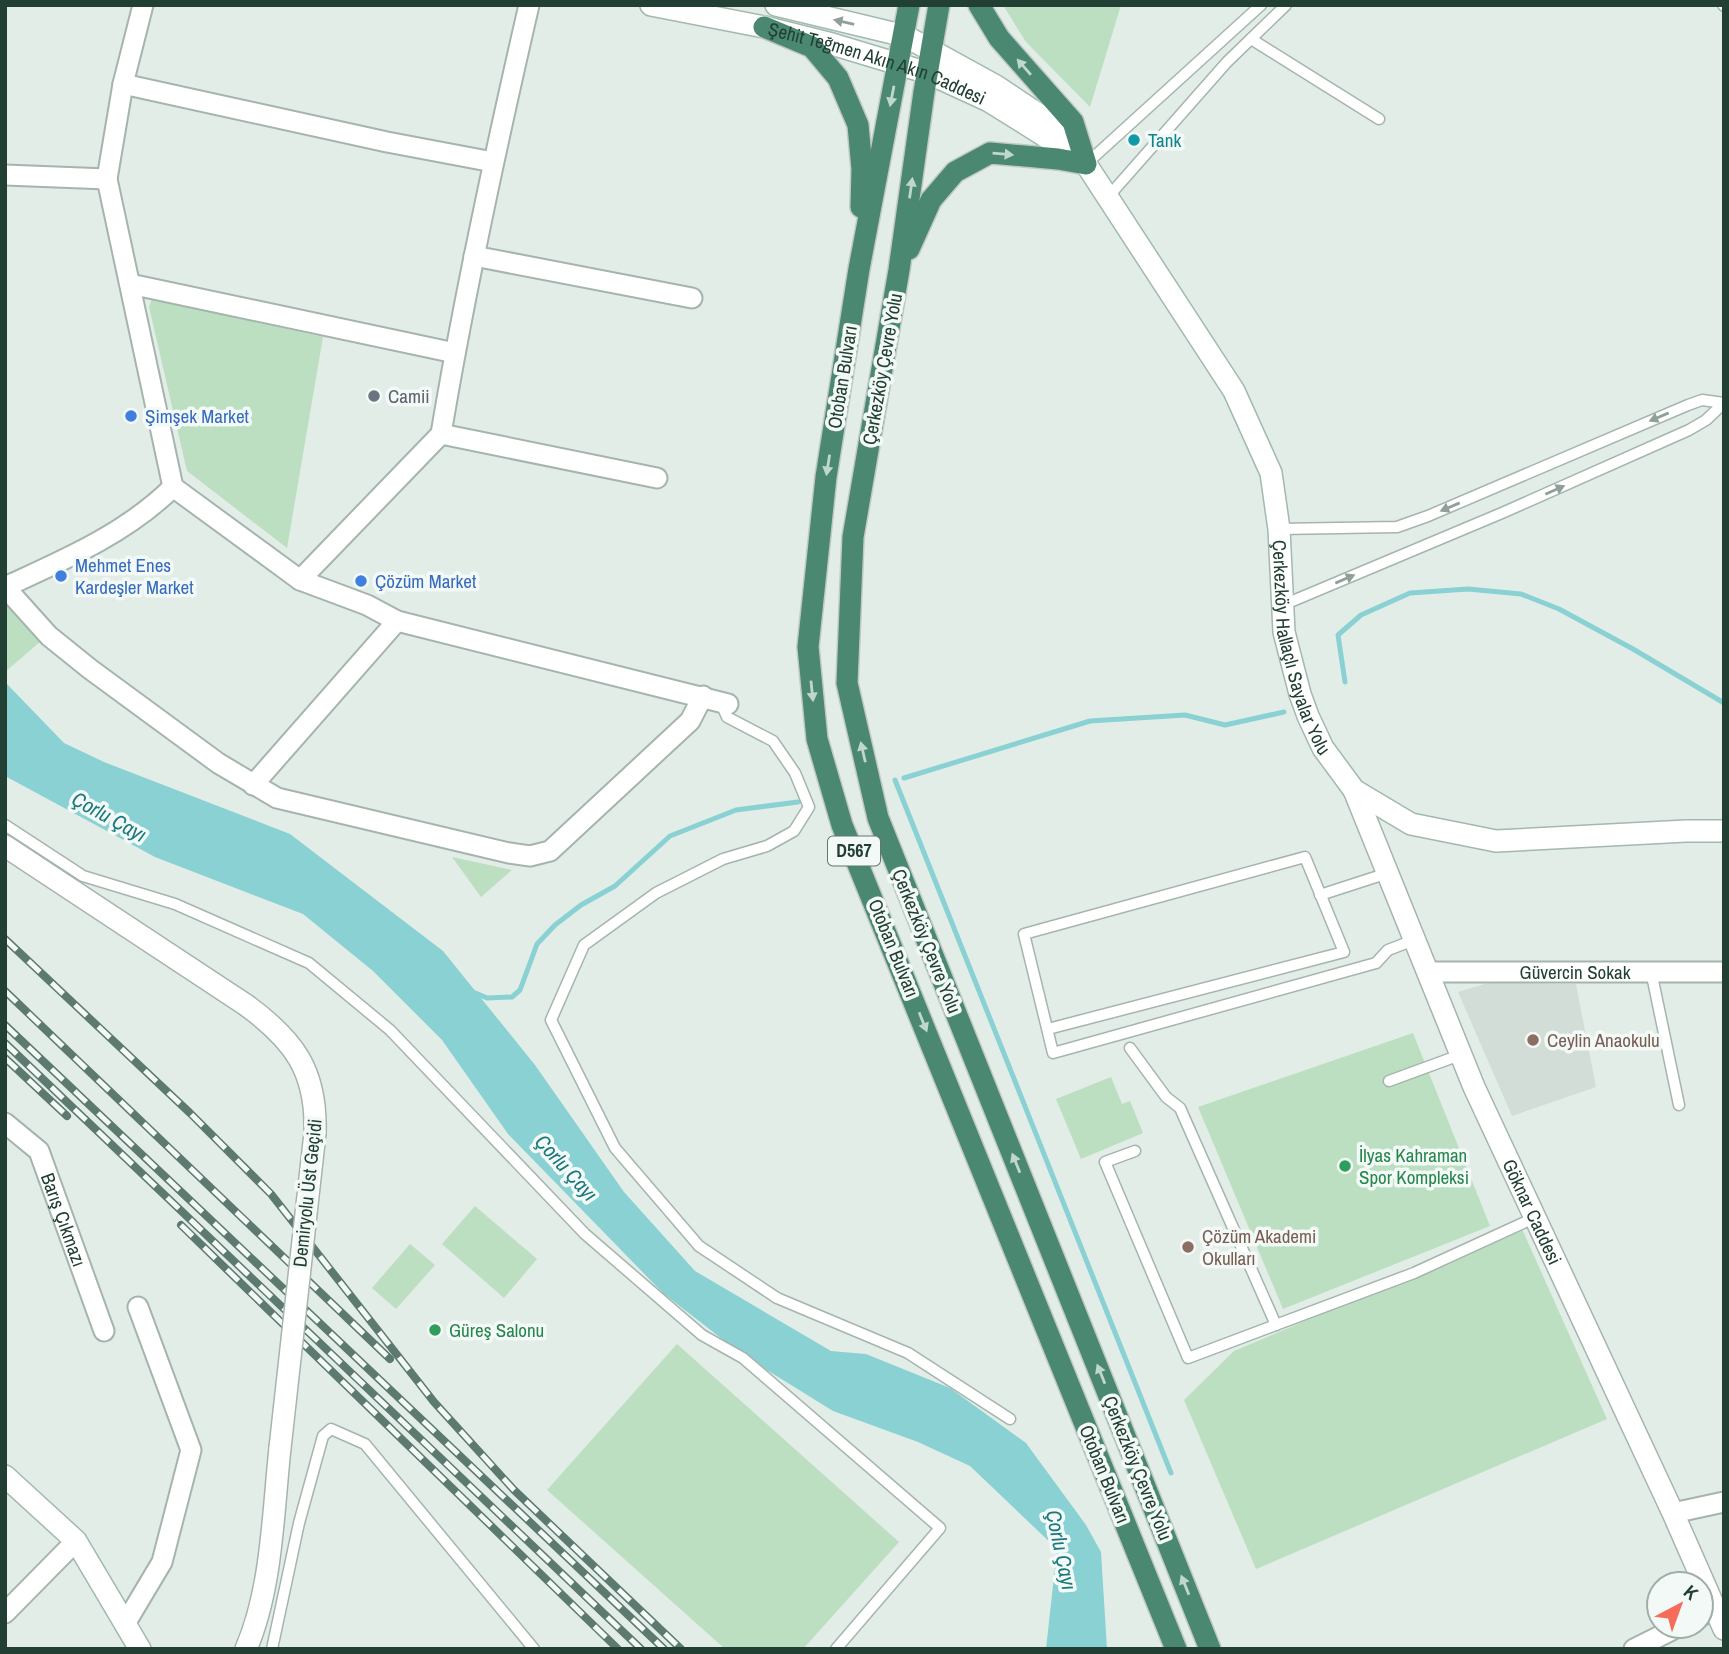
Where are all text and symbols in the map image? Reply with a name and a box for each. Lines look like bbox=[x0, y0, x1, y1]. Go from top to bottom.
street label: Şehit Teğmen Akın Akın Caddesi bbox=[766, 16, 990, 111]
one-way arrow bbox=[833, 16, 855, 27]
one-way arrow bbox=[1017, 59, 1032, 76]
one-way arrow bbox=[887, 85, 898, 107]
place label: Tank bbox=[1148, 127, 1181, 153]
marker: Tank bbox=[1126, 132, 1142, 148]
one-way arrow bbox=[992, 149, 1014, 160]
one-way arrow bbox=[906, 177, 917, 199]
street label: Çerkezköy Çevre Yolu bbox=[856, 291, 908, 447]
street label: Otoban Bulvarı bbox=[821, 324, 863, 430]
place label: Camii bbox=[388, 383, 430, 409]
marker: Camii bbox=[366, 388, 382, 404]
place label: Şimşek Market bbox=[145, 403, 250, 429]
marker: Şimşek Market bbox=[123, 408, 139, 424]
one-way arrow bbox=[1648, 412, 1669, 423]
one-way arrow bbox=[822, 454, 833, 476]
one-way arrow bbox=[1544, 484, 1565, 495]
one-way arrow bbox=[1440, 501, 1460, 513]
street label: Çerkezköy Hallaçlı Sayalar Yolu bbox=[1267, 539, 1337, 760]
place label: Mehmet Enes Kardeşler Market bbox=[75, 552, 194, 600]
marker: Mehmet Enes Kardeşler Market bbox=[53, 568, 69, 584]
place label: Çözüm Market bbox=[375, 568, 477, 594]
marker: Çözüm Market bbox=[353, 573, 369, 589]
one-way arrow bbox=[1335, 573, 1356, 584]
one-way arrow bbox=[807, 681, 818, 703]
one-way arrow bbox=[857, 741, 868, 763]
water label: Çorlu Çayı bbox=[67, 784, 152, 849]
road number: D567 bbox=[828, 836, 880, 866]
street label: Çerkezköy Çevre Yolu bbox=[886, 865, 968, 1017]
street label: Otoban Bulvarı bbox=[862, 895, 926, 1001]
street label: Güvercin Sokak bbox=[1520, 959, 1631, 985]
one-way arrow bbox=[918, 1011, 929, 1032]
place label: Ceylin Anaokulu bbox=[1547, 1027, 1660, 1053]
marker: Ceylin Anaokulu bbox=[1525, 1032, 1541, 1048]
street label: Demiryolu Üst Geçidi bbox=[286, 1118, 328, 1268]
water label: Çorlu Çayı bbox=[528, 1128, 604, 1208]
place label: İlyas Kahraman Spor Kompleksi bbox=[1359, 1142, 1469, 1190]
one-way arrow bbox=[1010, 1153, 1022, 1173]
street label: Göknar Caddesi bbox=[1496, 1155, 1568, 1269]
marker: İlyas Kahraman Spor Kompleksi bbox=[1337, 1158, 1353, 1174]
street label: Barış Çıkmazı bbox=[35, 1169, 93, 1270]
place label: Çözüm Akademi Okulları bbox=[1202, 1223, 1316, 1271]
marker: Çözüm Akademi Okulları bbox=[1180, 1239, 1196, 1255]
place label: Güreş Salonu bbox=[449, 1317, 544, 1343]
marker: Güreş Salonu bbox=[427, 1322, 443, 1338]
one-way arrow bbox=[1095, 1364, 1106, 1385]
street label: Çerkezköy Çevre Yolu bbox=[1097, 1392, 1179, 1544]
street label: Otoban Bulvarı bbox=[1073, 1421, 1137, 1527]
water label: Çorlu Çayı bbox=[1039, 1507, 1084, 1593]
north arrow bbox=[1645, 1570, 1715, 1640]
one-way arrow bbox=[1179, 1575, 1190, 1596]
text: K bbox=[1678, 1579, 1704, 1606]

